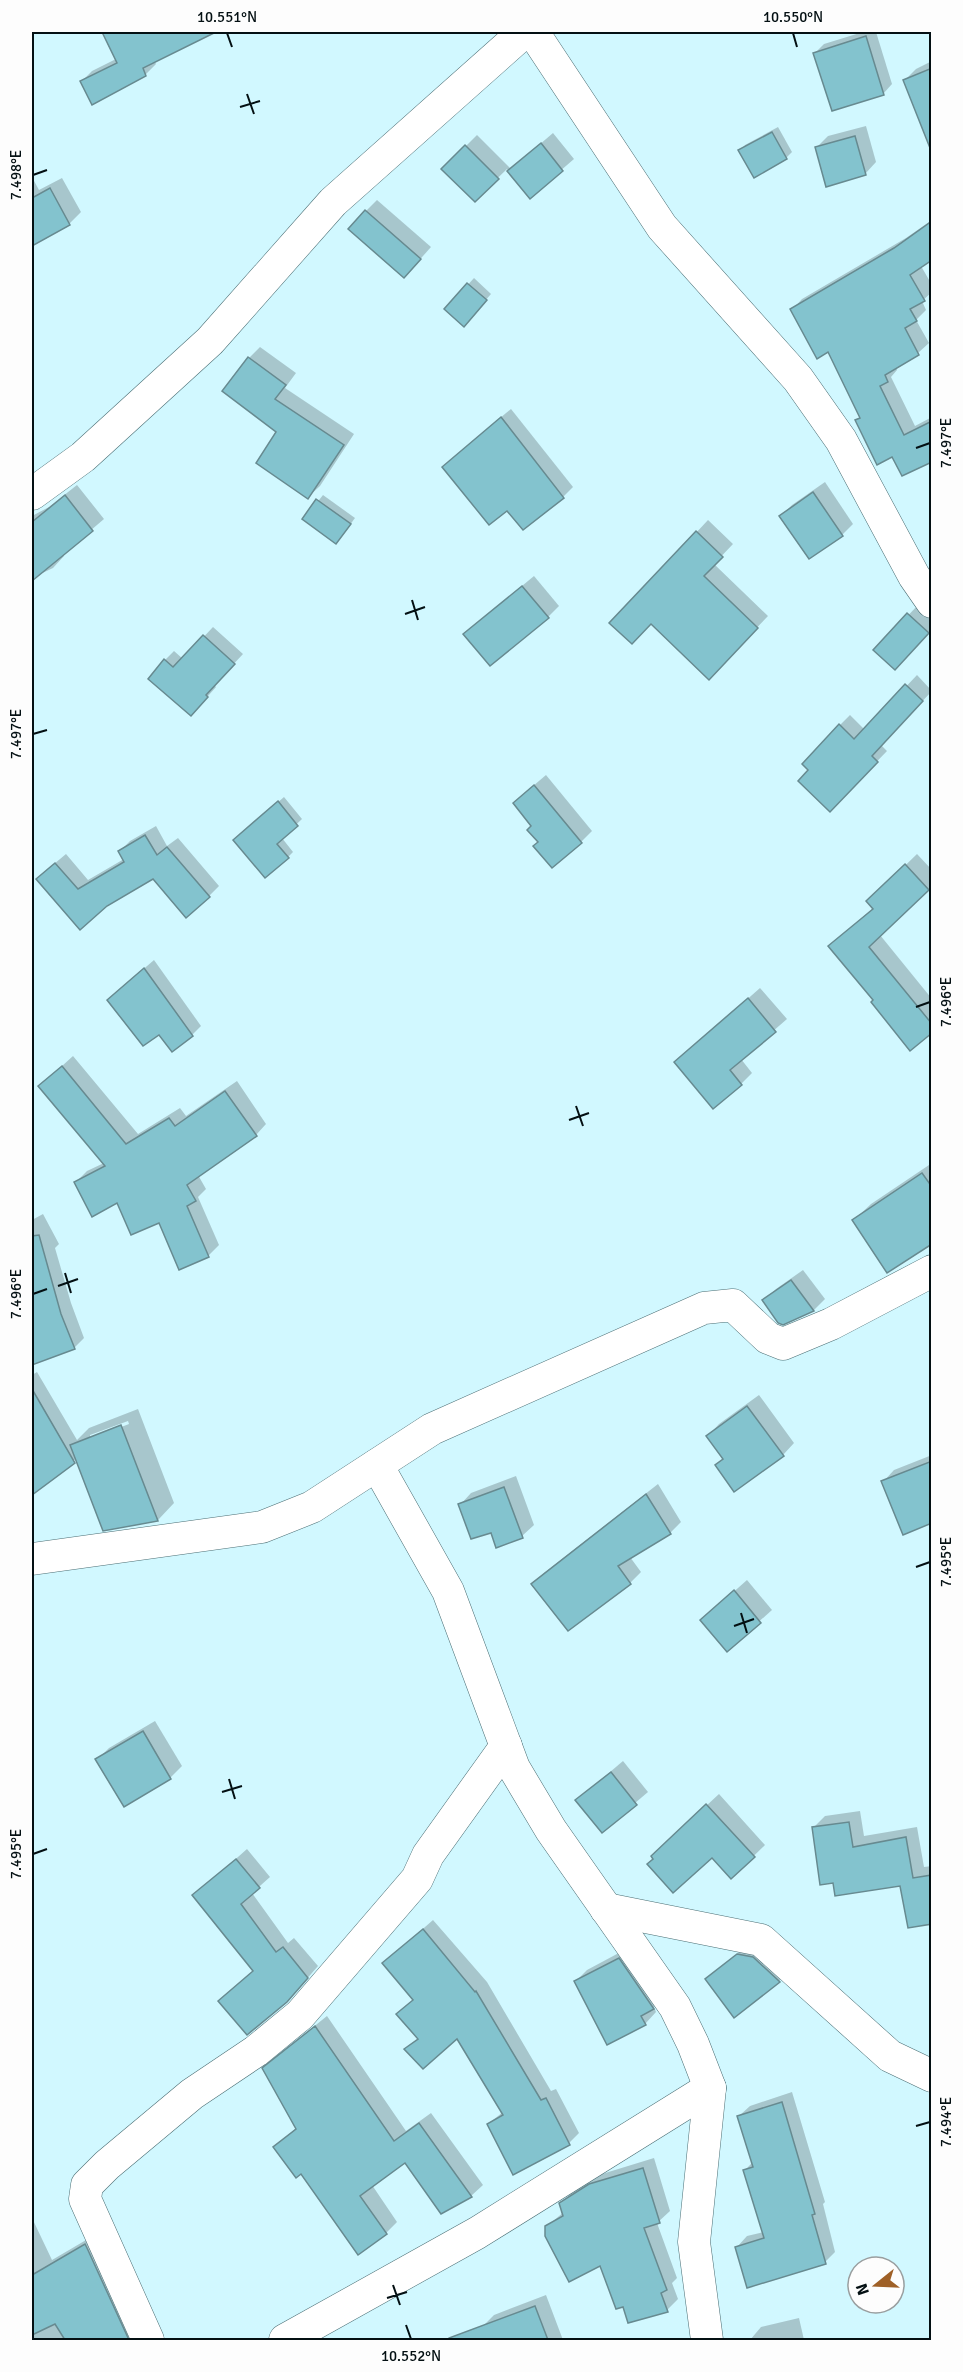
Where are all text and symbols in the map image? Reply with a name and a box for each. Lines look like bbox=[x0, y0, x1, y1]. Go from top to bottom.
text: 10.551°N bbox=[197, 8, 257, 26]
text: 10.550°N bbox=[763, 8, 823, 26]
text: 7.498°E bbox=[7, 150, 25, 200]
text: 7.497°E bbox=[937, 418, 955, 468]
text: 7.497°E bbox=[7, 709, 25, 759]
text: 7.496°E bbox=[937, 977, 955, 1027]
text: 7.496°E bbox=[7, 1269, 25, 1319]
text: 7.495°E bbox=[937, 1537, 955, 1587]
text: 7.495°E bbox=[7, 1829, 25, 1879]
text: 7.494°E bbox=[937, 2097, 955, 2147]
north arrow bbox=[846, 2255, 906, 2315]
text: N bbox=[851, 2281, 874, 2298]
text: 10.552°N bbox=[381, 2347, 441, 2365]

